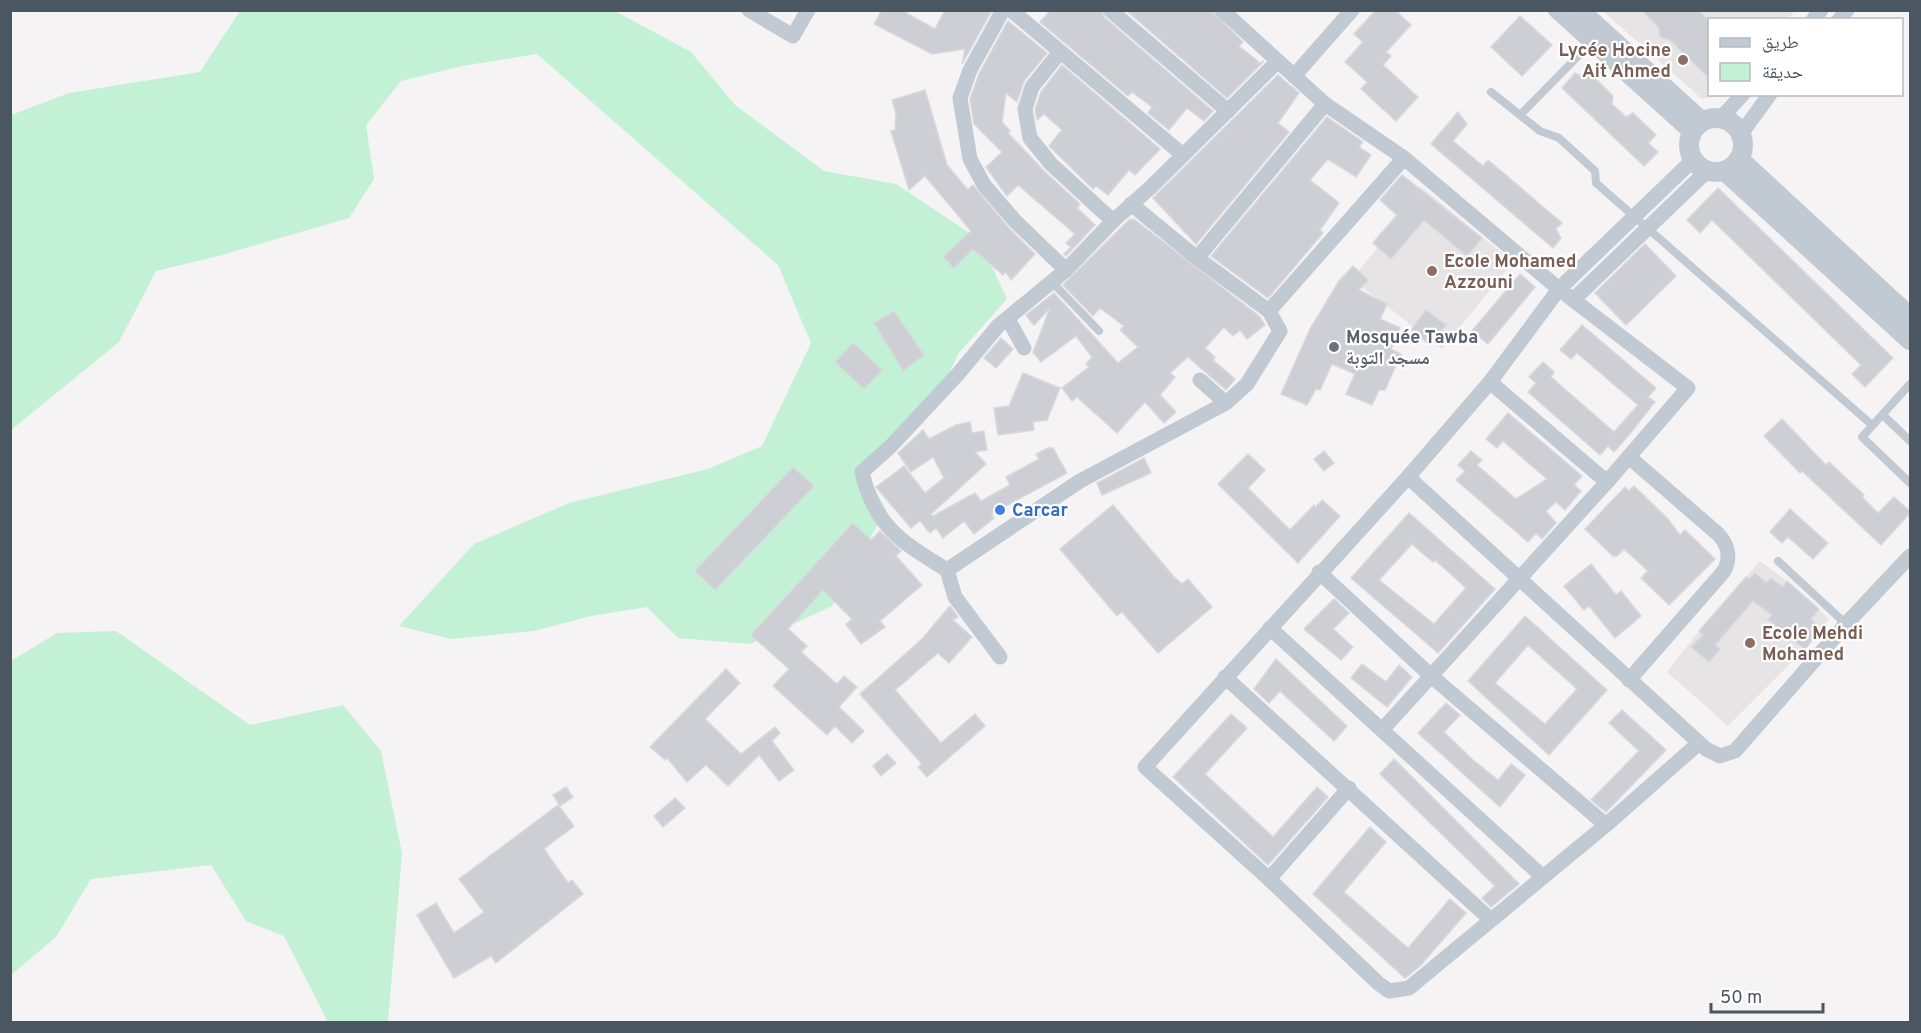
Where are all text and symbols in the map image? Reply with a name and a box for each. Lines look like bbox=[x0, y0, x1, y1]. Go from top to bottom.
legend bbox=[1708, 18, 1903, 96]
text: طريق bbox=[1762, 32, 1799, 55]
place label: Lycée Hocine Ait Ahmed bbox=[1558, 40, 1671, 84]
marker: Lycée Hocine Ait Ahmed bbox=[1676, 53, 1690, 67]
text: حديقة bbox=[1762, 62, 1803, 85]
place label: Ecole Mohamed Azzouni bbox=[1444, 251, 1576, 295]
marker: Ecole Mohamed Azzouni bbox=[1425, 264, 1439, 278]
place label: Mosquée Tawba مسجد التوبة bbox=[1346, 327, 1478, 371]
marker: Mosquée Tawba مسجد التوبة bbox=[1327, 340, 1341, 354]
place label: Carcar bbox=[1012, 500, 1068, 523]
marker: Carcar bbox=[993, 503, 1007, 517]
place label: Ecole Mehdi Mohamed bbox=[1762, 623, 1863, 667]
marker: Ecole Mehdi Mohamed bbox=[1743, 636, 1757, 650]
scale bar bbox=[1711, 976, 1824, 1014]
text: 50 m bbox=[1720, 987, 1762, 1010]

